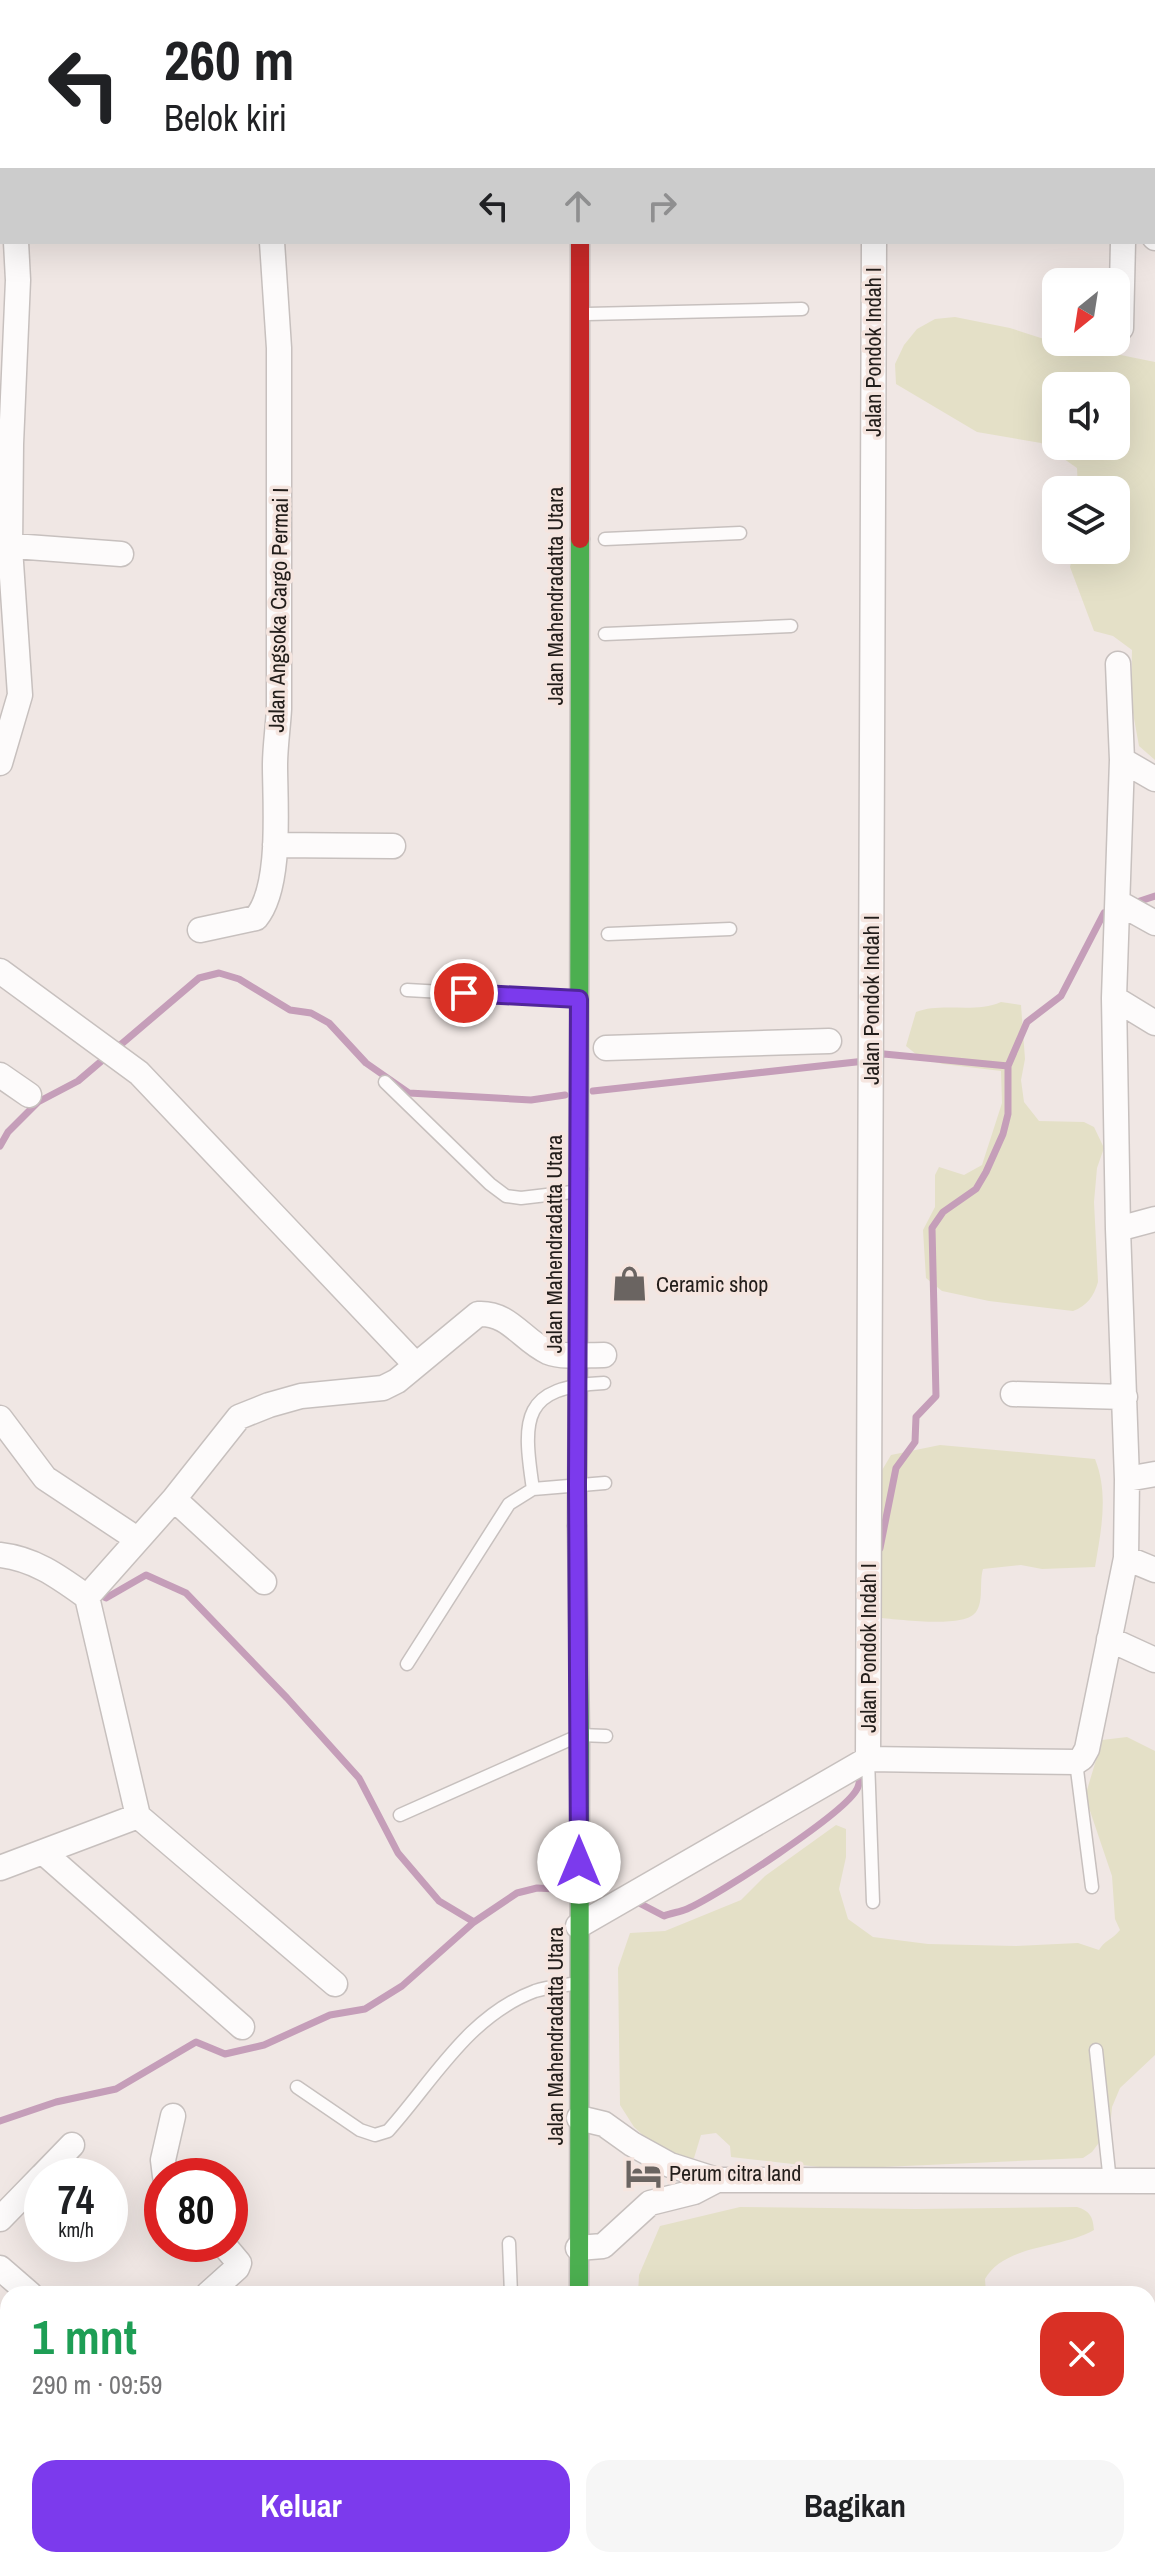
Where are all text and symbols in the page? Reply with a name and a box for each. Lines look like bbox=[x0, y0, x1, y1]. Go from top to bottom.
text: 260 m bbox=[164, 22, 294, 97]
icon: left bbox=[32, 32, 136, 136]
text: Belok kiri bbox=[164, 94, 287, 142]
icon: left bbox=[472, 184, 516, 228]
icon: ahead bbox=[556, 184, 600, 228]
icon: right bbox=[640, 184, 684, 228]
street label: Jalan Pondok Indah I bbox=[858, 267, 888, 437]
north arrow bbox=[1042, 268, 1130, 356]
map controls bbox=[1042, 268, 1130, 564]
button: sound bbox=[1042, 372, 1130, 460]
button: layers bbox=[1042, 476, 1130, 564]
street label: Jalan Angsoka Cargo Permai I bbox=[261, 487, 295, 733]
street label: Jalan Mahendradatta Utara bbox=[540, 487, 570, 705]
street label: Jalan Pondok Indah I bbox=[856, 915, 886, 1085]
pin bbox=[430, 959, 498, 1027]
icon: arrive bbox=[442, 971, 486, 1015]
street label: Jalan Mahendradatta Utara bbox=[539, 1135, 569, 1353]
shop icon: Ceramic shop bbox=[611, 1265, 649, 1303]
place label: Ceramic shop bbox=[656, 1269, 768, 1299]
street label: Jalan Pondok Indah I bbox=[853, 1563, 883, 1733]
position arrow bbox=[537, 1820, 621, 1904]
street label: Jalan Mahendradatta Utara bbox=[540, 1927, 570, 2145]
hotel icon: Perum citra land bbox=[624, 2154, 662, 2192]
speed limit sign: 80 bbox=[144, 2158, 248, 2262]
place label: Perum citra land bbox=[669, 2158, 801, 2188]
text: 74 bbox=[58, 2173, 94, 2226]
text: km/h bbox=[58, 2216, 94, 2243]
text: 1 mnt bbox=[32, 2304, 137, 2369]
button: close bbox=[1040, 2312, 1124, 2396]
text: 290 m · 09:59 bbox=[32, 2367, 162, 2402]
button: Keluar bbox=[32, 2460, 570, 2552]
button: Bagikan bbox=[586, 2460, 1124, 2552]

